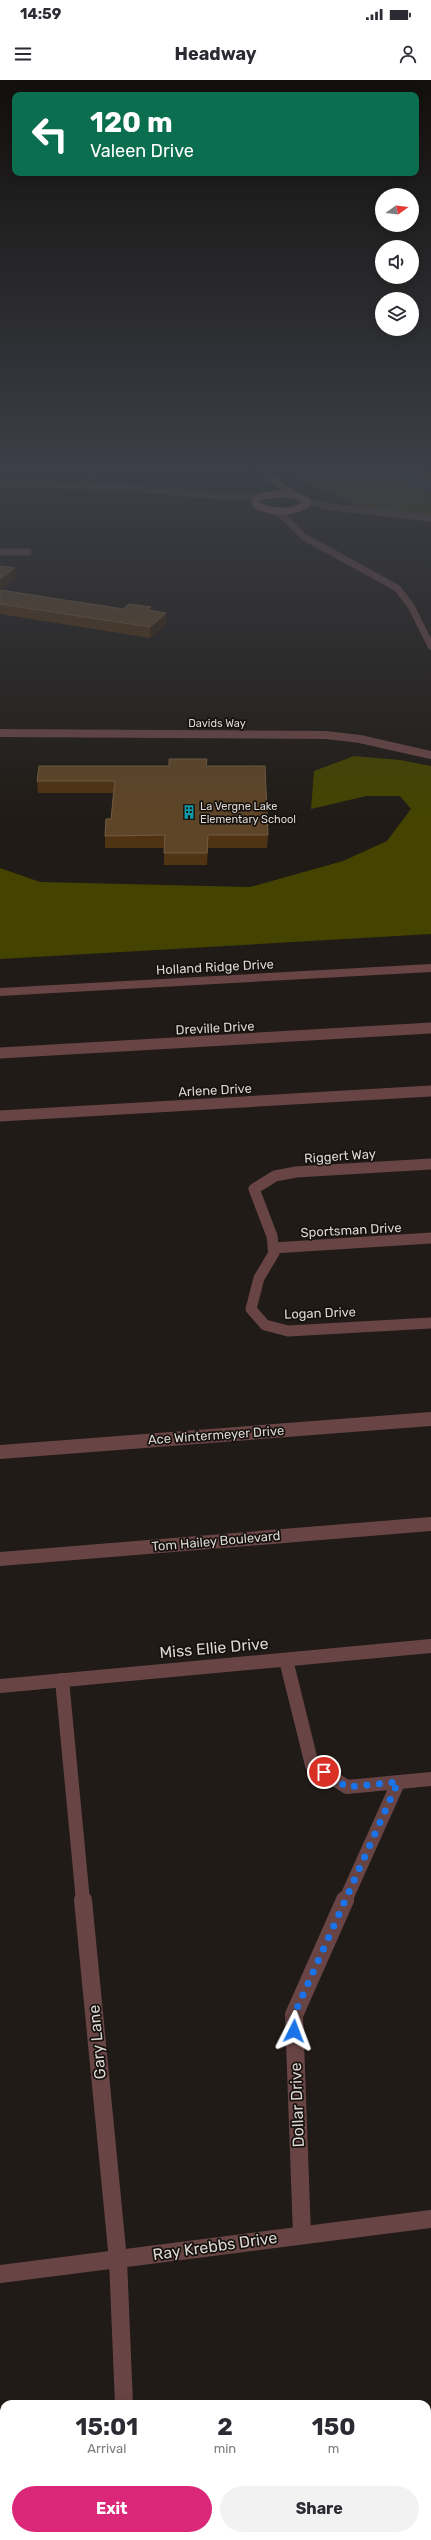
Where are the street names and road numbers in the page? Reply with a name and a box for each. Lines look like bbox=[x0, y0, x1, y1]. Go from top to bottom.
street label: Davids Way bbox=[188, 717, 246, 730]
street label: Holland Ridge Drive bbox=[156, 956, 274, 979]
street label: Dreville Drive bbox=[175, 1018, 255, 1038]
street label: Arlene Drive bbox=[178, 1081, 252, 1099]
street label: Riggert Way bbox=[304, 1146, 376, 1167]
street label: Sportsman Drive bbox=[300, 1220, 402, 1240]
street label: Logan Drive bbox=[284, 1304, 356, 1323]
street label: Ace Wintermeyer Drive bbox=[147, 1423, 285, 1447]
street label: Tom Hailey Boulevard bbox=[151, 1528, 281, 1554]
street label: Miss Ellie Drive bbox=[159, 1634, 269, 1662]
street label: Gary Lane bbox=[84, 2004, 110, 2080]
street label: Dollar Drive bbox=[286, 2062, 308, 2148]
street label: Ray Krebbs Drive bbox=[151, 2228, 279, 2264]

